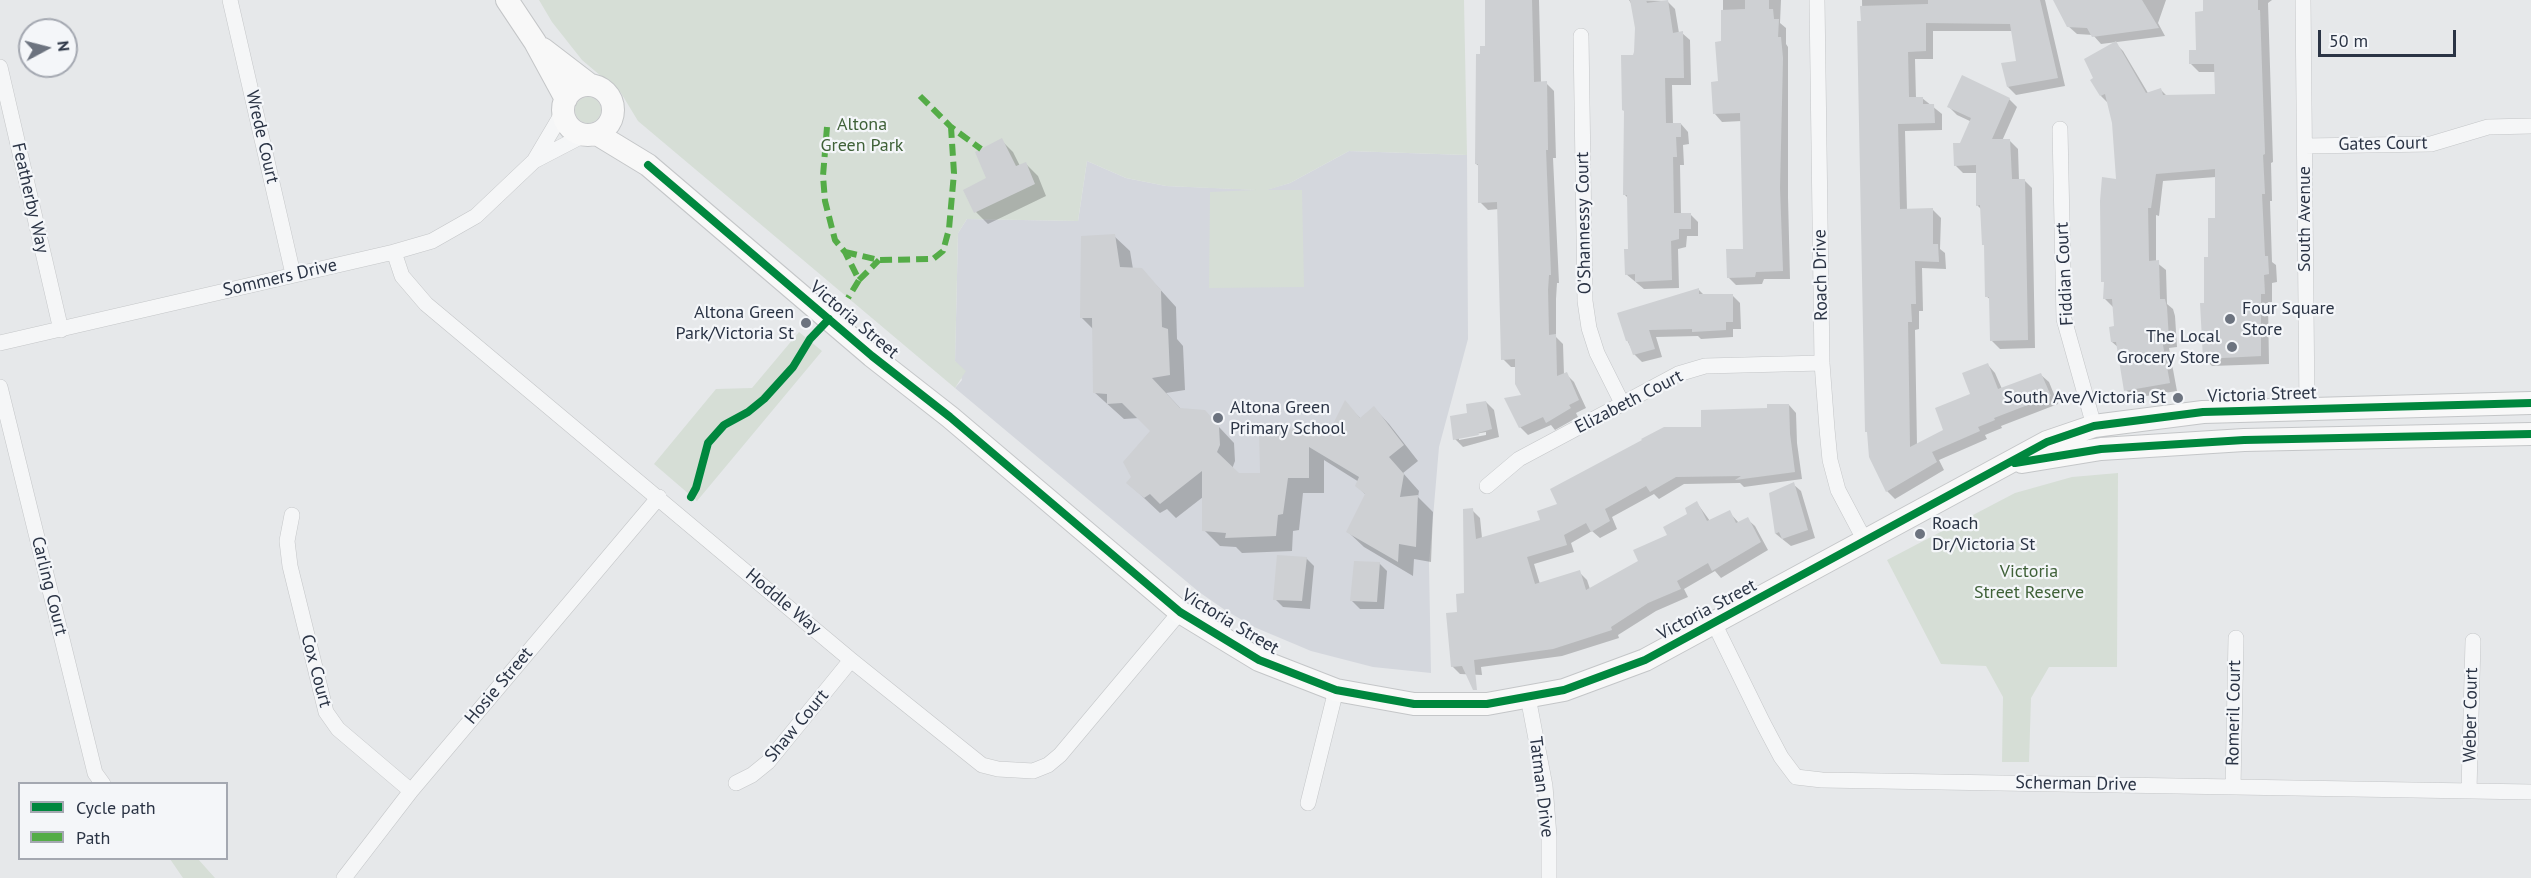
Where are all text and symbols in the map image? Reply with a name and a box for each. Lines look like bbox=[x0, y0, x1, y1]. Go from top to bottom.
north arrow bbox=[18, 18, 78, 78]
scale bar bbox=[2321, 18, 2459, 56]
text: 50 m bbox=[2329, 29, 2368, 52]
text: N bbox=[53, 40, 74, 52]
street label: Wrede Court bbox=[241, 88, 283, 186]
park label: Altona Green Park bbox=[821, 114, 903, 156]
street label: Gates Court bbox=[2338, 132, 2428, 156]
street label: Featherby Way bbox=[7, 141, 53, 255]
street label: O'Shannessy Court bbox=[1572, 151, 1596, 295]
street label: South Avenue bbox=[2294, 166, 2316, 272]
street label: Fiddian Court bbox=[2052, 222, 2078, 326]
street label: Roach Drive bbox=[1809, 229, 1833, 321]
street label: Sommers Drive bbox=[221, 254, 339, 302]
street label: Victoria Street bbox=[805, 277, 903, 363]
place label: Four Square Store bbox=[2242, 298, 2335, 340]
place label: Altona Green Park/Victoria St bbox=[675, 302, 794, 344]
marker: Four Square Store bbox=[2223, 312, 2237, 326]
marker: Altona Green Park/Victoria St bbox=[799, 316, 813, 330]
place label: The Local Grocery Store bbox=[2117, 326, 2220, 368]
marker: The Local Grocery Store bbox=[2225, 340, 2239, 354]
street label: Elizabeth Court bbox=[1571, 366, 1687, 438]
street label: Victoria Street bbox=[2207, 382, 2317, 408]
place label: South Ave/Victoria St bbox=[2003, 387, 2166, 409]
marker: South Ave/Victoria St bbox=[2171, 391, 2185, 405]
place label: Altona Green Primary School bbox=[1230, 397, 1345, 440]
marker: Altona Green Primary School bbox=[1211, 411, 1225, 425]
place label: Roach Dr/Victoria St bbox=[1932, 513, 2035, 556]
marker: Roach Dr/Victoria St bbox=[1913, 527, 1927, 541]
street label: Carling Court bbox=[26, 534, 72, 638]
park label: Victoria Street Reserve bbox=[1974, 561, 2084, 604]
street label: Hoddle Way bbox=[741, 564, 825, 640]
street label: Victoria Street bbox=[1654, 575, 1760, 645]
street label: Victoria Street bbox=[1178, 585, 1282, 659]
street label: Cox Court bbox=[296, 632, 336, 710]
street label: Hosie Street bbox=[460, 643, 538, 729]
street label: Romeril Court bbox=[2222, 660, 2246, 766]
street label: Weber Court bbox=[2459, 667, 2483, 763]
street label: Shaw Court bbox=[760, 685, 834, 767]
street label: Tatman Drive bbox=[1524, 735, 1558, 839]
street label: Scherman Drive bbox=[2015, 772, 2137, 796]
legend bbox=[18, 782, 228, 860]
text: Cycle path bbox=[76, 796, 156, 819]
text: Path bbox=[76, 826, 110, 849]

